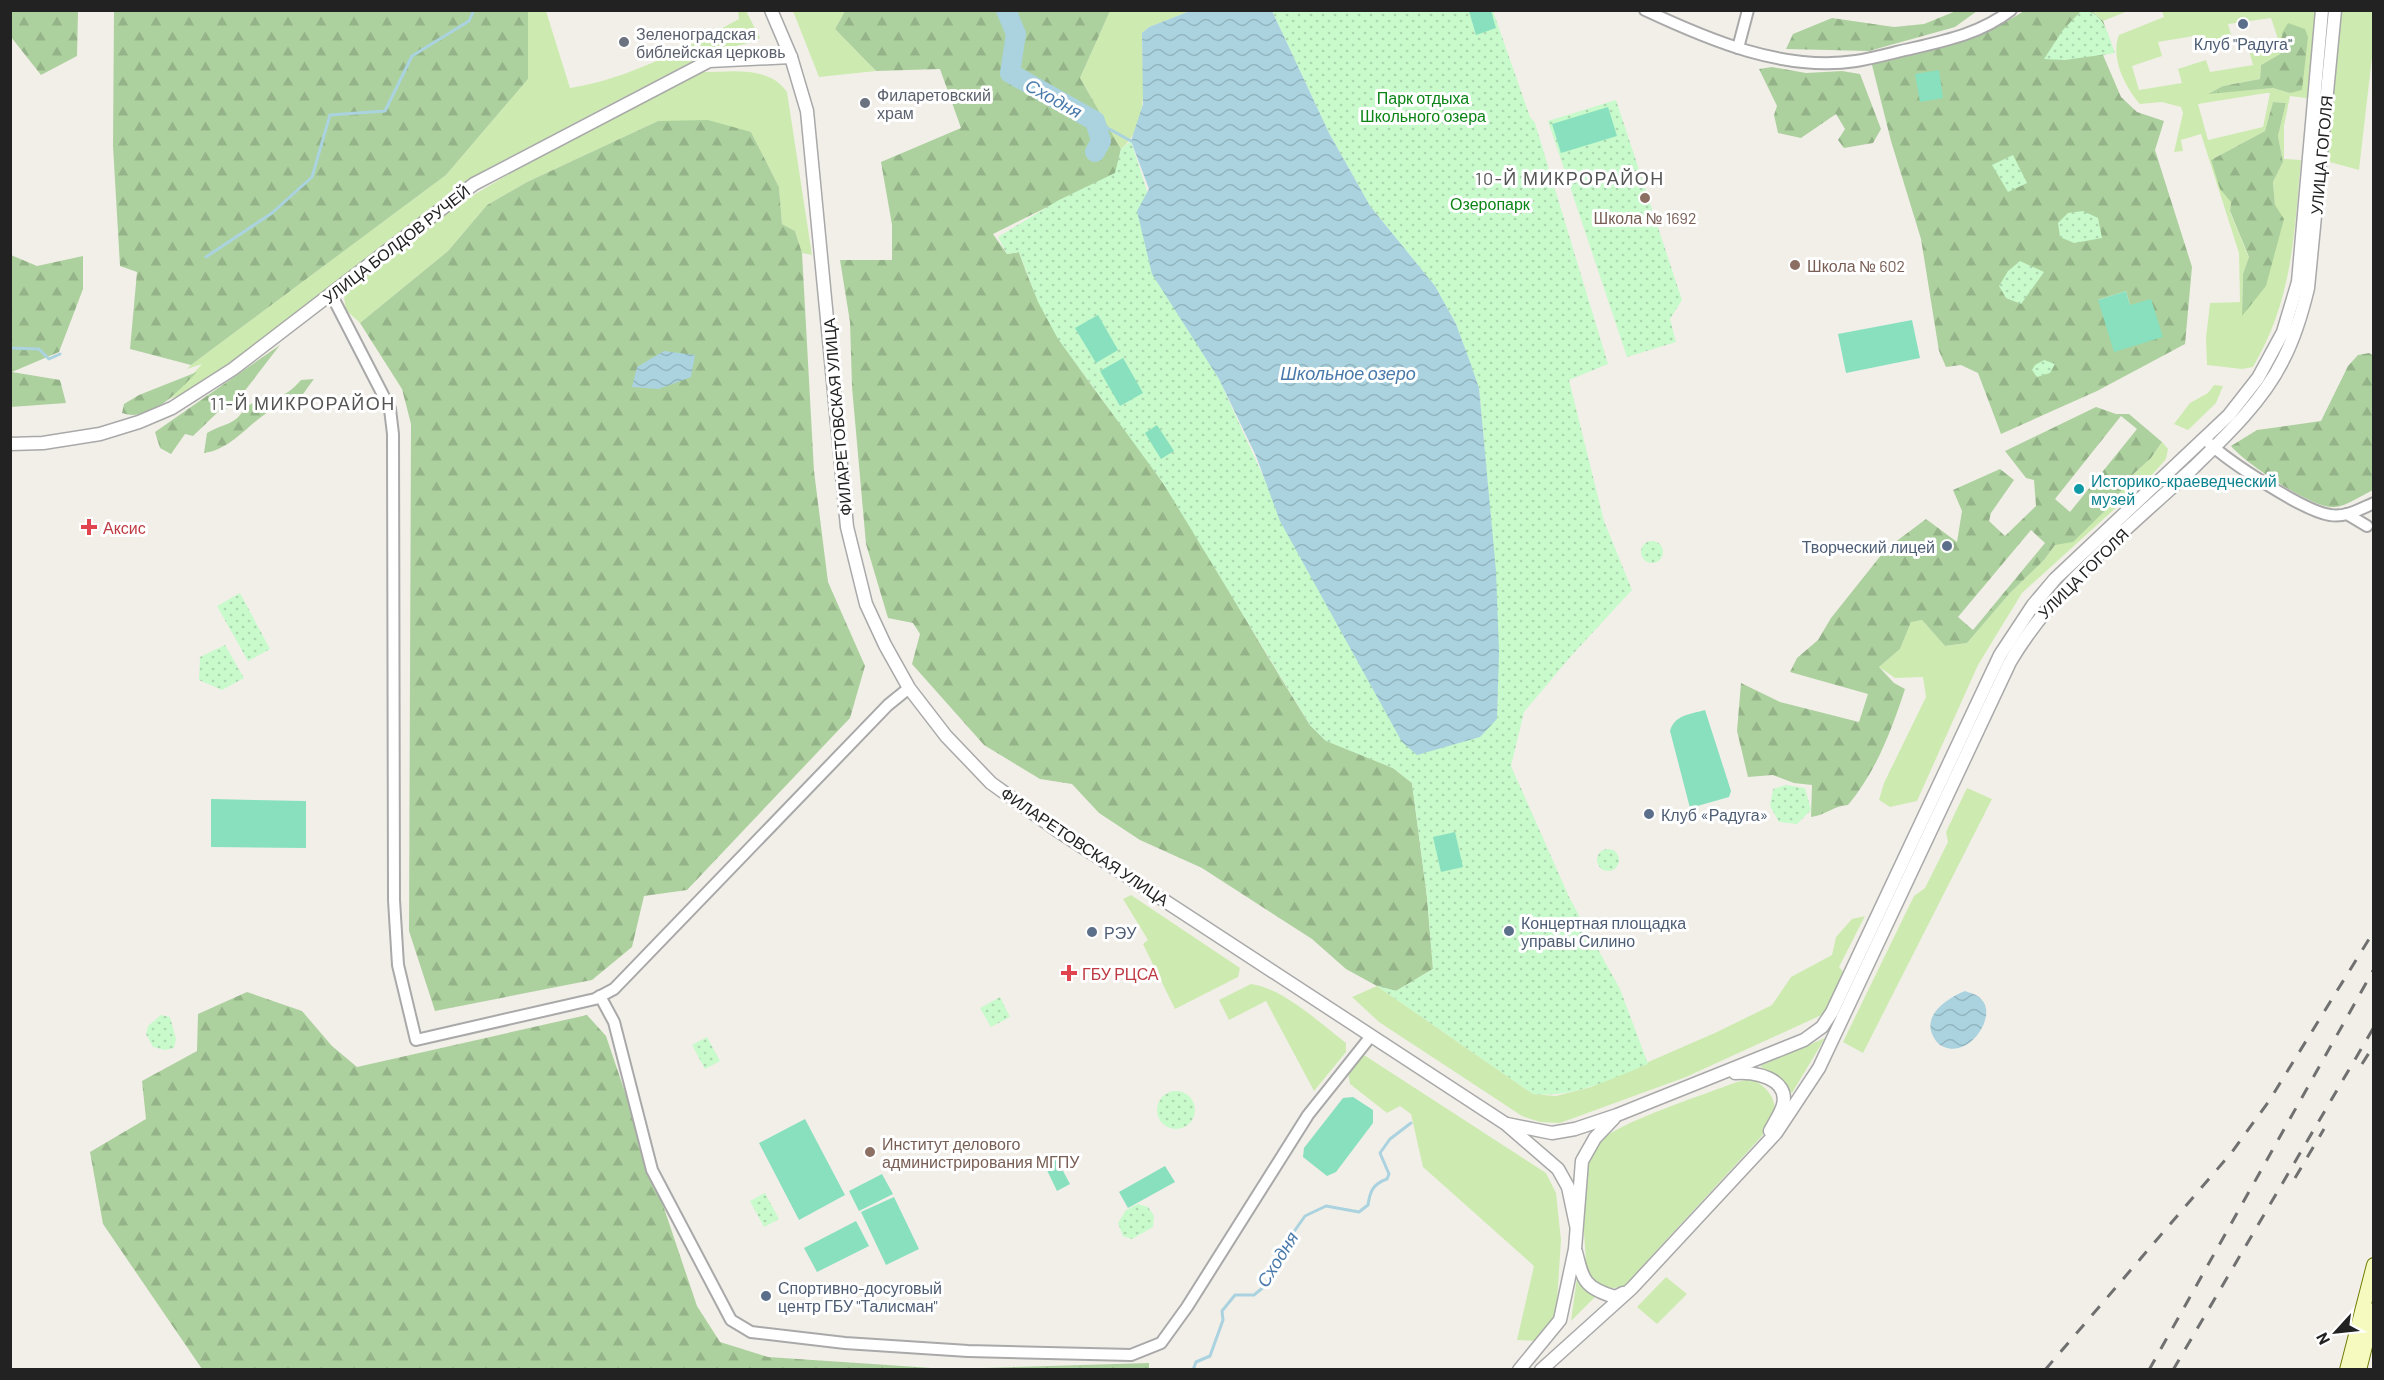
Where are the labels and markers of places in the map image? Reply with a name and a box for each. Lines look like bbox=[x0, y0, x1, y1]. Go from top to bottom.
marker: Клуб "Радуга" bbox=[2236, 17, 2250, 31]
place label: Зеленоградская библейская церковь bbox=[636, 24, 786, 61]
place label: Клуб "Радуга" bbox=[2194, 34, 2292, 53]
marker: Зеленоградская библейская церковь bbox=[617, 35, 631, 49]
place label: Филаретовский храм bbox=[877, 85, 991, 122]
marker: Филаретовский храм bbox=[858, 96, 872, 110]
marker: Школа № 1692 bbox=[1638, 191, 1652, 205]
place label: Школа № 1692 bbox=[1594, 208, 1696, 227]
place label: Школа № 602 bbox=[1807, 256, 1905, 275]
marker: Школа № 602 bbox=[1788, 258, 1802, 272]
place label: Историко-краеведческий музей bbox=[2091, 471, 2277, 508]
marker: Историко-краеведческий музей bbox=[2072, 482, 2086, 496]
marker: Аксис bbox=[80, 518, 98, 536]
place label: Аксис bbox=[103, 518, 146, 537]
place label: Творческий лицей bbox=[1802, 537, 1935, 556]
marker: Творческий лицей bbox=[1940, 539, 1954, 553]
place label: Клуб «Радуга» bbox=[1661, 805, 1768, 824]
marker: Клуб «Радуга» bbox=[1642, 807, 1656, 821]
place label: Концертная площадка управы Силино bbox=[1521, 913, 1686, 950]
place label: РЭУ bbox=[1104, 923, 1137, 942]
marker: Концертная площадка управы Силино bbox=[1502, 924, 1516, 938]
marker: РЭУ bbox=[1085, 925, 1099, 939]
marker: ГБУ РЦСА bbox=[1060, 964, 1078, 982]
place label: ГБУ РЦСА bbox=[1082, 964, 1159, 983]
place label: Институт делового администрирования МГПУ bbox=[882, 1134, 1080, 1171]
marker: Институт делового администрирования МГПУ bbox=[863, 1145, 877, 1159]
place label: Спортивно-досуговый центр ГБУ "Талисман" bbox=[778, 1278, 942, 1315]
marker: Спортивно-досуговый центр ГБУ "Талисман" bbox=[759, 1289, 773, 1303]

